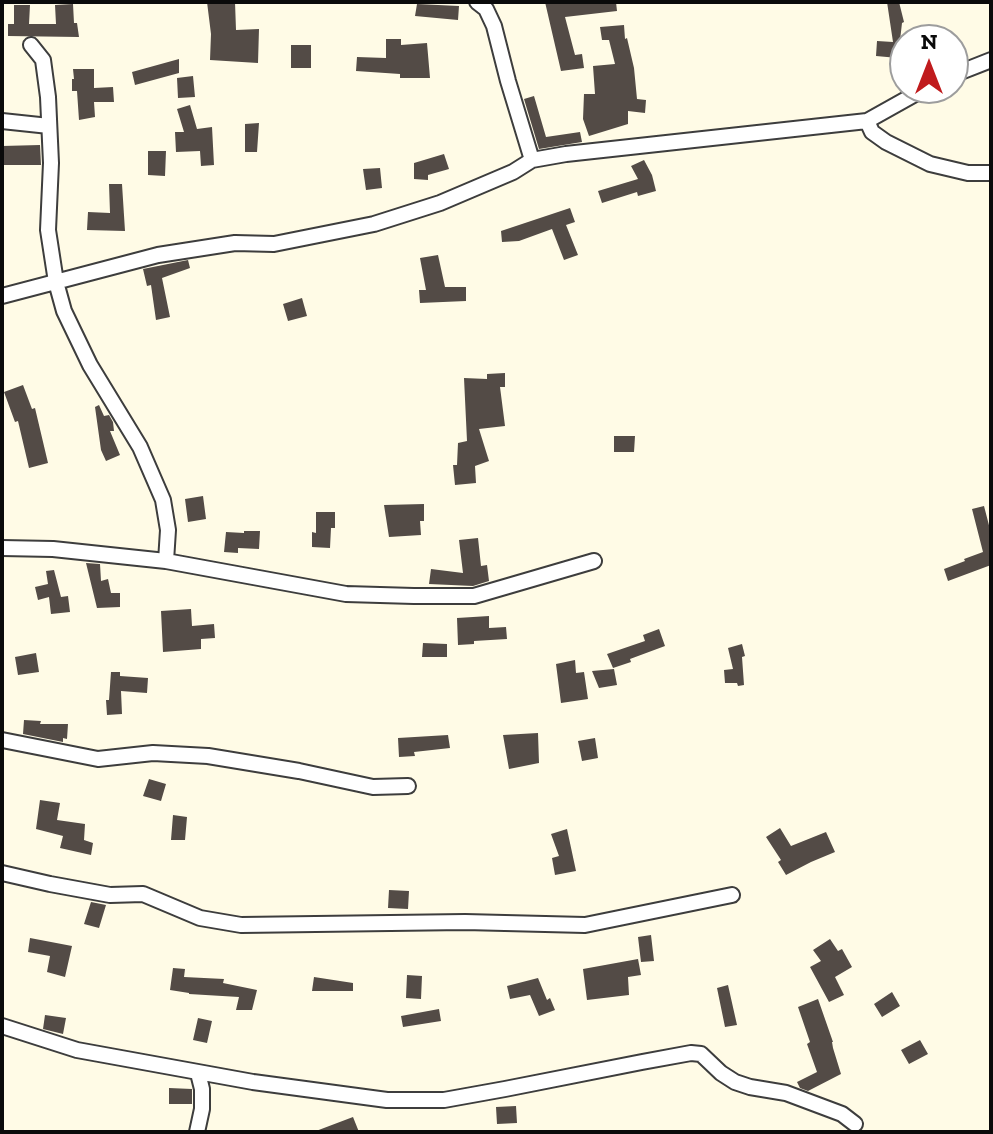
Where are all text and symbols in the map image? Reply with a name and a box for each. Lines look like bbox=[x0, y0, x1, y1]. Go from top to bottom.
north arrow bbox=[889, 24, 969, 104]
text: N bbox=[921, 28, 937, 55]

